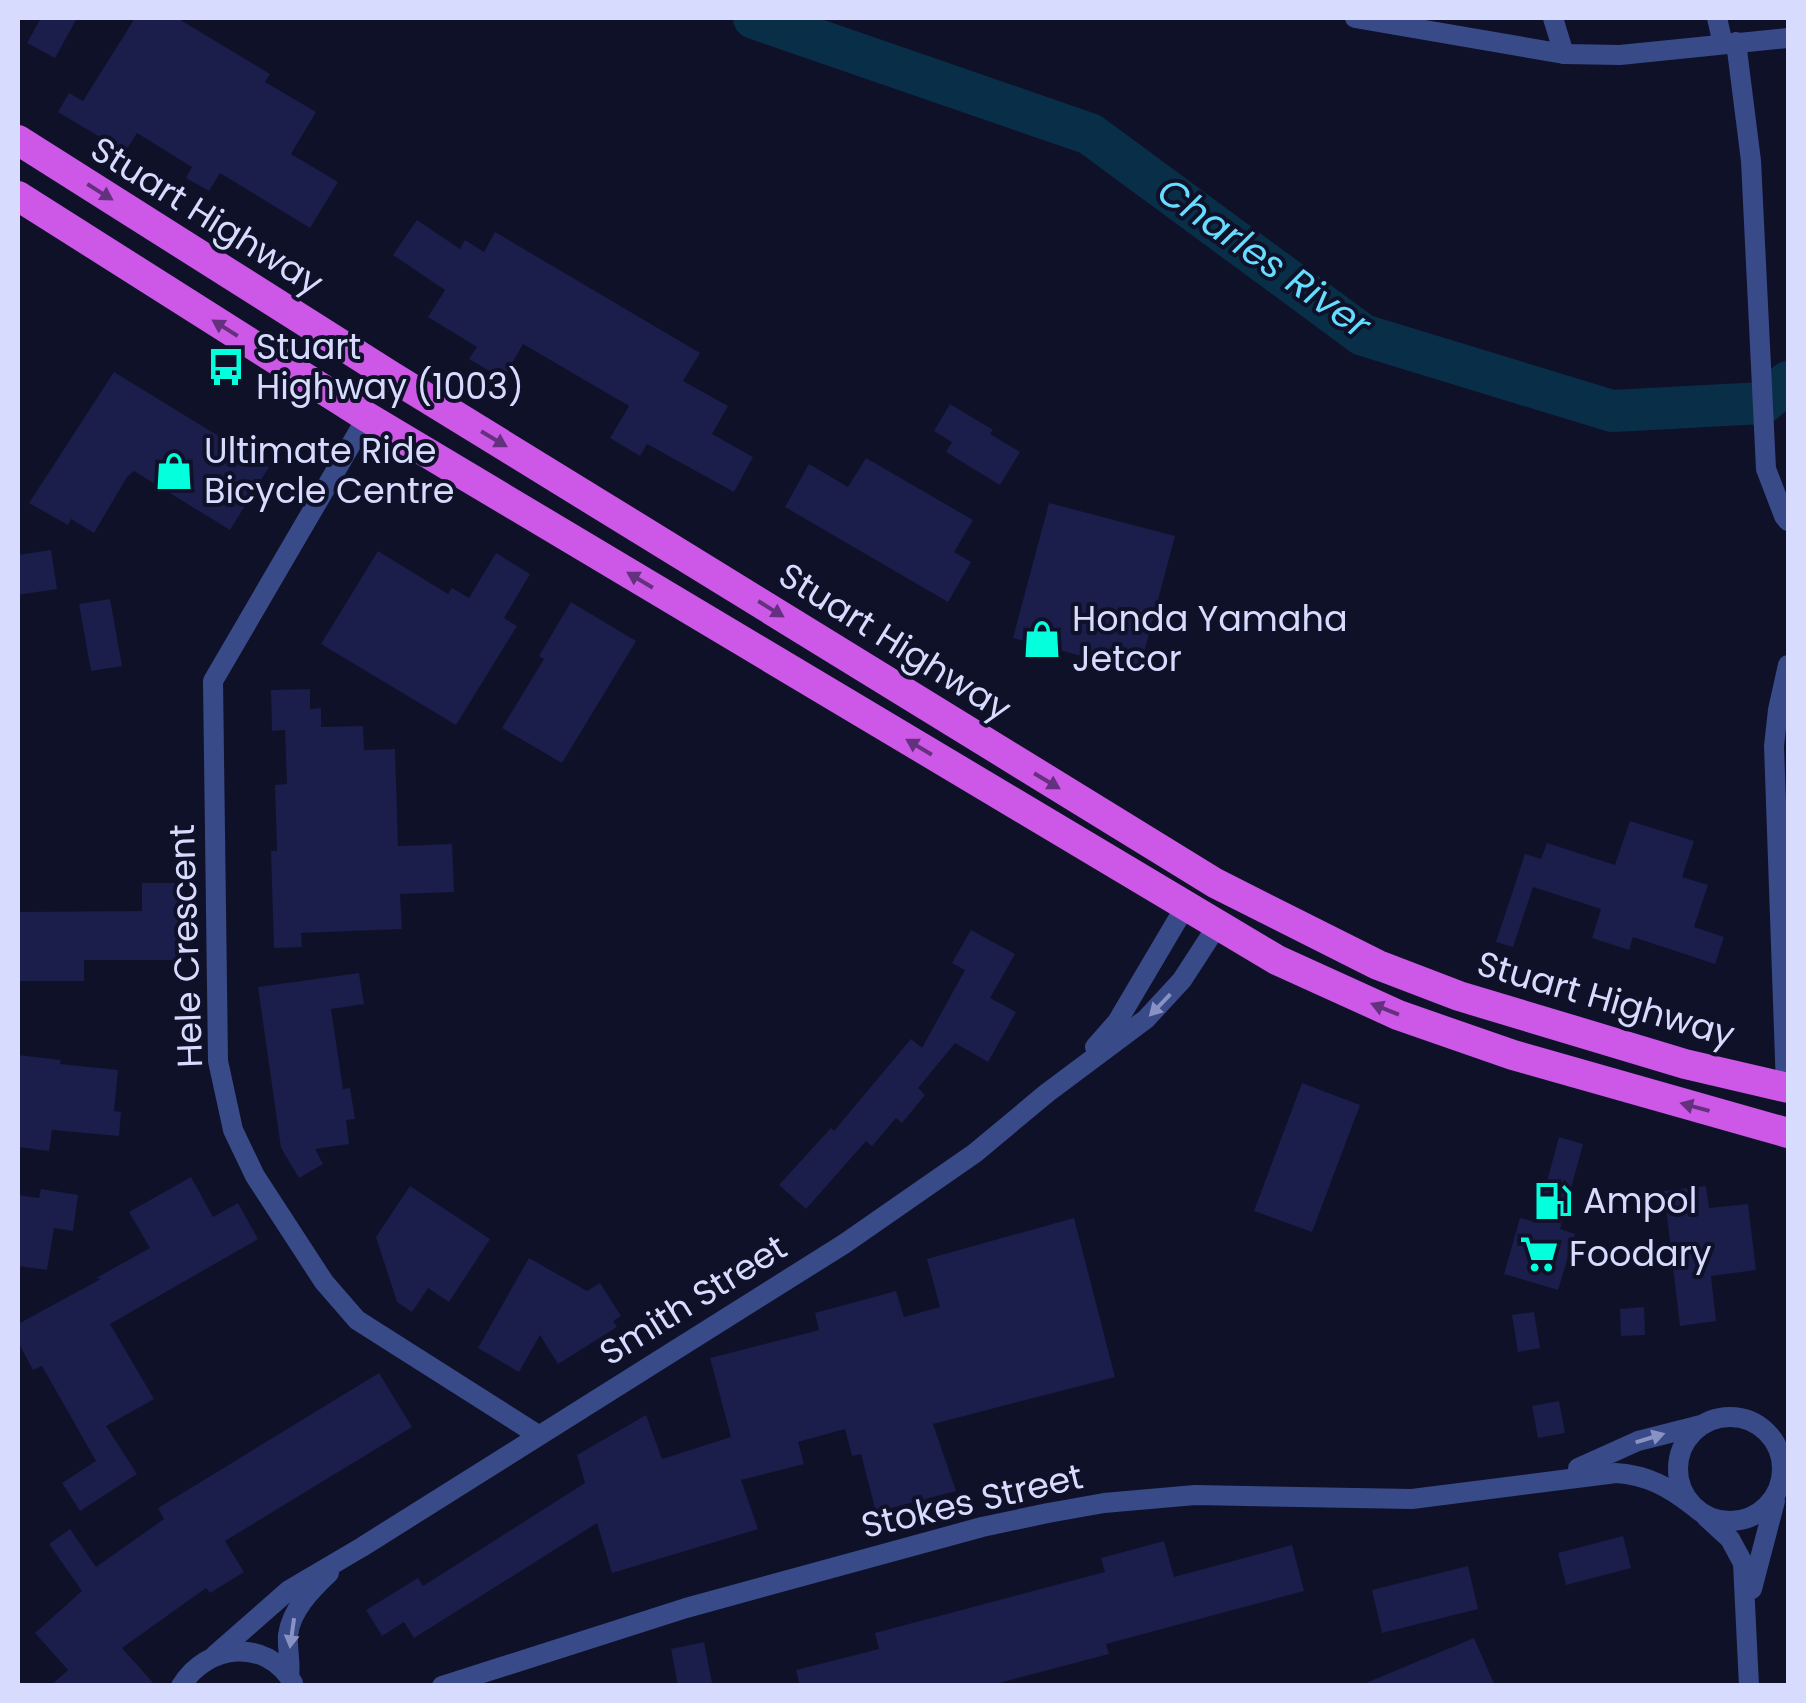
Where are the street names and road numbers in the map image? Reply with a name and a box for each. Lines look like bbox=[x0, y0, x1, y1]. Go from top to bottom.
street label: Stuart Highway bbox=[82, 124, 333, 307]
street label: Stuart Highway bbox=[770, 550, 1021, 733]
street label: Hele Crescent bbox=[157, 823, 214, 1069]
street label: Stuart Highway bbox=[1472, 938, 1741, 1059]
street label: Smith Street bbox=[590, 1223, 796, 1377]
street label: Stokes Street bbox=[857, 1451, 1087, 1550]

